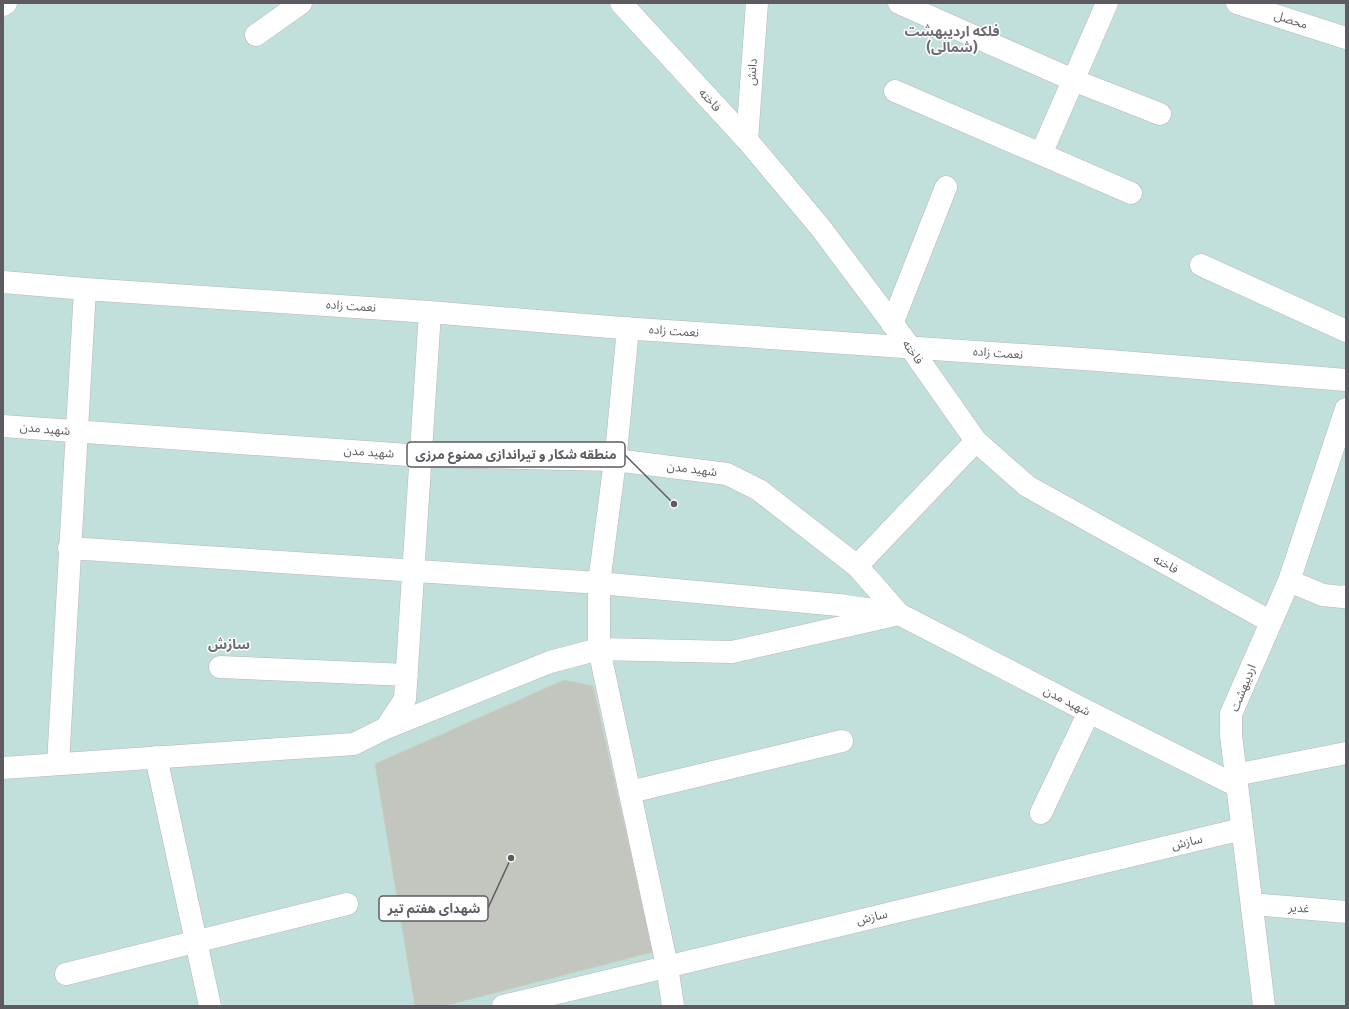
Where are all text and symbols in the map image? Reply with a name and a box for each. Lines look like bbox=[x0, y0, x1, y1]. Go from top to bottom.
street label: محصل bbox=[1273, 8, 1309, 32]
district label: فلکه اردیبهشت (شمالی) bbox=[904, 23, 1000, 56]
street label: دانش bbox=[744, 58, 760, 86]
street label: فاخته bbox=[696, 86, 724, 114]
street label: نعمت زاده bbox=[325, 297, 377, 315]
street label: نعمت زاده bbox=[648, 322, 700, 340]
street label: فاخته bbox=[900, 337, 926, 367]
street label: نعمت زاده bbox=[972, 344, 1024, 362]
street label: شهید مدن bbox=[19, 420, 71, 438]
callout: منطقه شکار و تیراندازی ممنوع مرزی bbox=[407, 442, 625, 467]
street label: شهید مدن bbox=[343, 443, 395, 461]
text: منطقه شکار و تیراندازی ممنوع مرزی bbox=[415, 447, 617, 464]
street label: شهید مدن bbox=[666, 459, 718, 479]
street label: فاخته bbox=[1151, 552, 1181, 576]
district label: سازش bbox=[208, 636, 250, 653]
street label: اردیبهشت bbox=[1227, 662, 1259, 714]
street label: شهید مدن bbox=[1041, 683, 1093, 719]
street label: سازش bbox=[1170, 832, 1204, 852]
callout: شهدای هفتم تیر bbox=[379, 896, 488, 921]
street label: غدیر bbox=[1287, 900, 1310, 916]
text: شهدای هفتم تیر bbox=[387, 901, 480, 919]
street label: سازش bbox=[855, 907, 889, 927]

